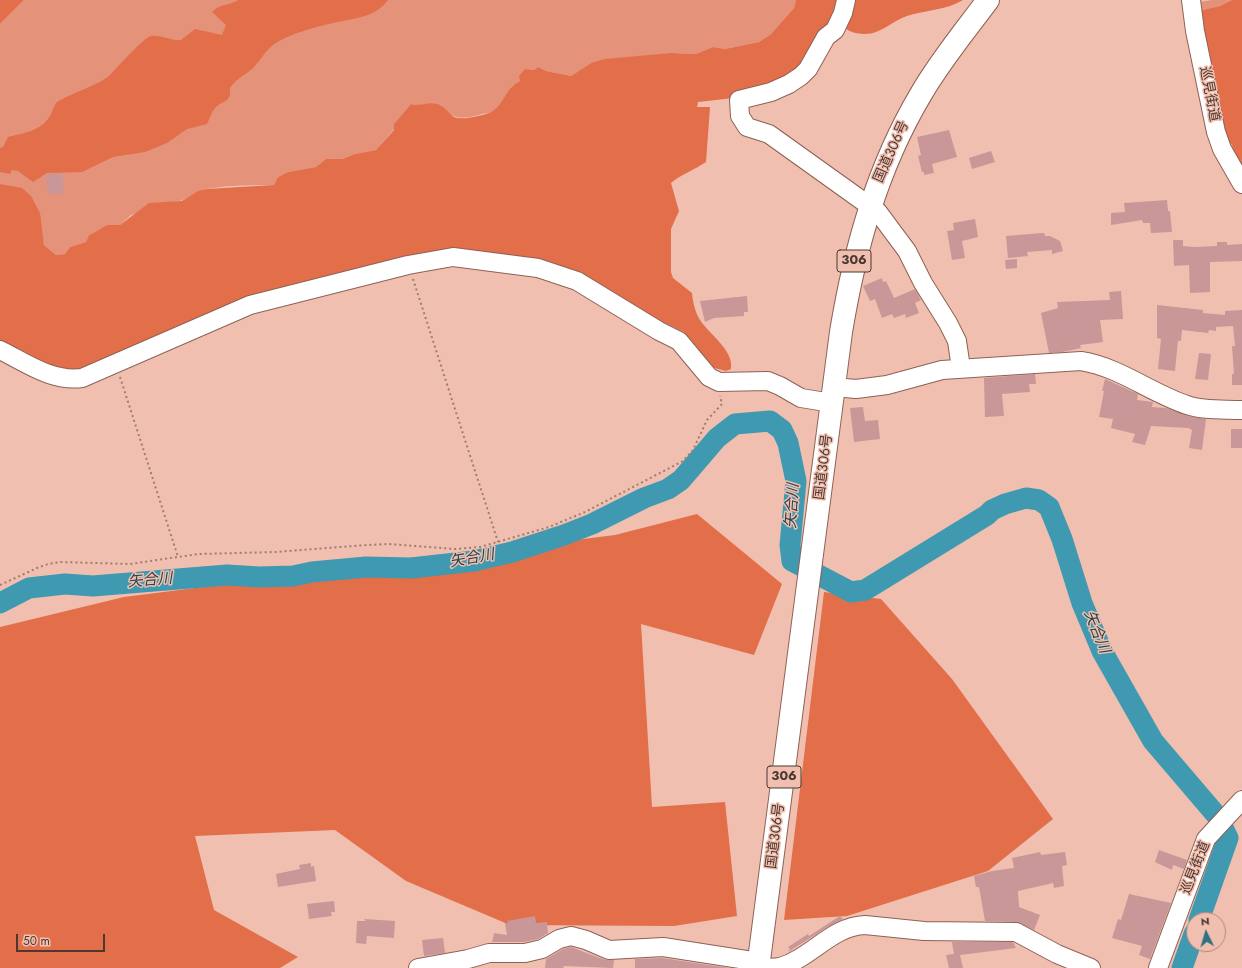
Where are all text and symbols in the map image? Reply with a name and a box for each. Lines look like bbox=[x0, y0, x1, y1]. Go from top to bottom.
street label: 巡見街道 bbox=[1195, 65, 1223, 123]
street label: 国道306号 bbox=[871, 118, 913, 186]
road number: 306 bbox=[837, 250, 871, 272]
street label: 国道306号 bbox=[812, 433, 836, 501]
water label: 矢合川 bbox=[782, 483, 804, 529]
water label: 矢合川 bbox=[448, 546, 496, 572]
water label: 矢合川 bbox=[127, 570, 173, 592]
water label: 矢合川 bbox=[1079, 608, 1113, 656]
road number: 306 bbox=[767, 766, 801, 788]
street label: 国道306号 bbox=[764, 802, 788, 870]
street label: 巡見街道 bbox=[1178, 839, 1214, 897]
north arrow bbox=[1186, 912, 1226, 952]
text: N bbox=[1200, 913, 1210, 929]
scale bar bbox=[18, 926, 107, 952]
text: 50 m bbox=[23, 932, 50, 950]

